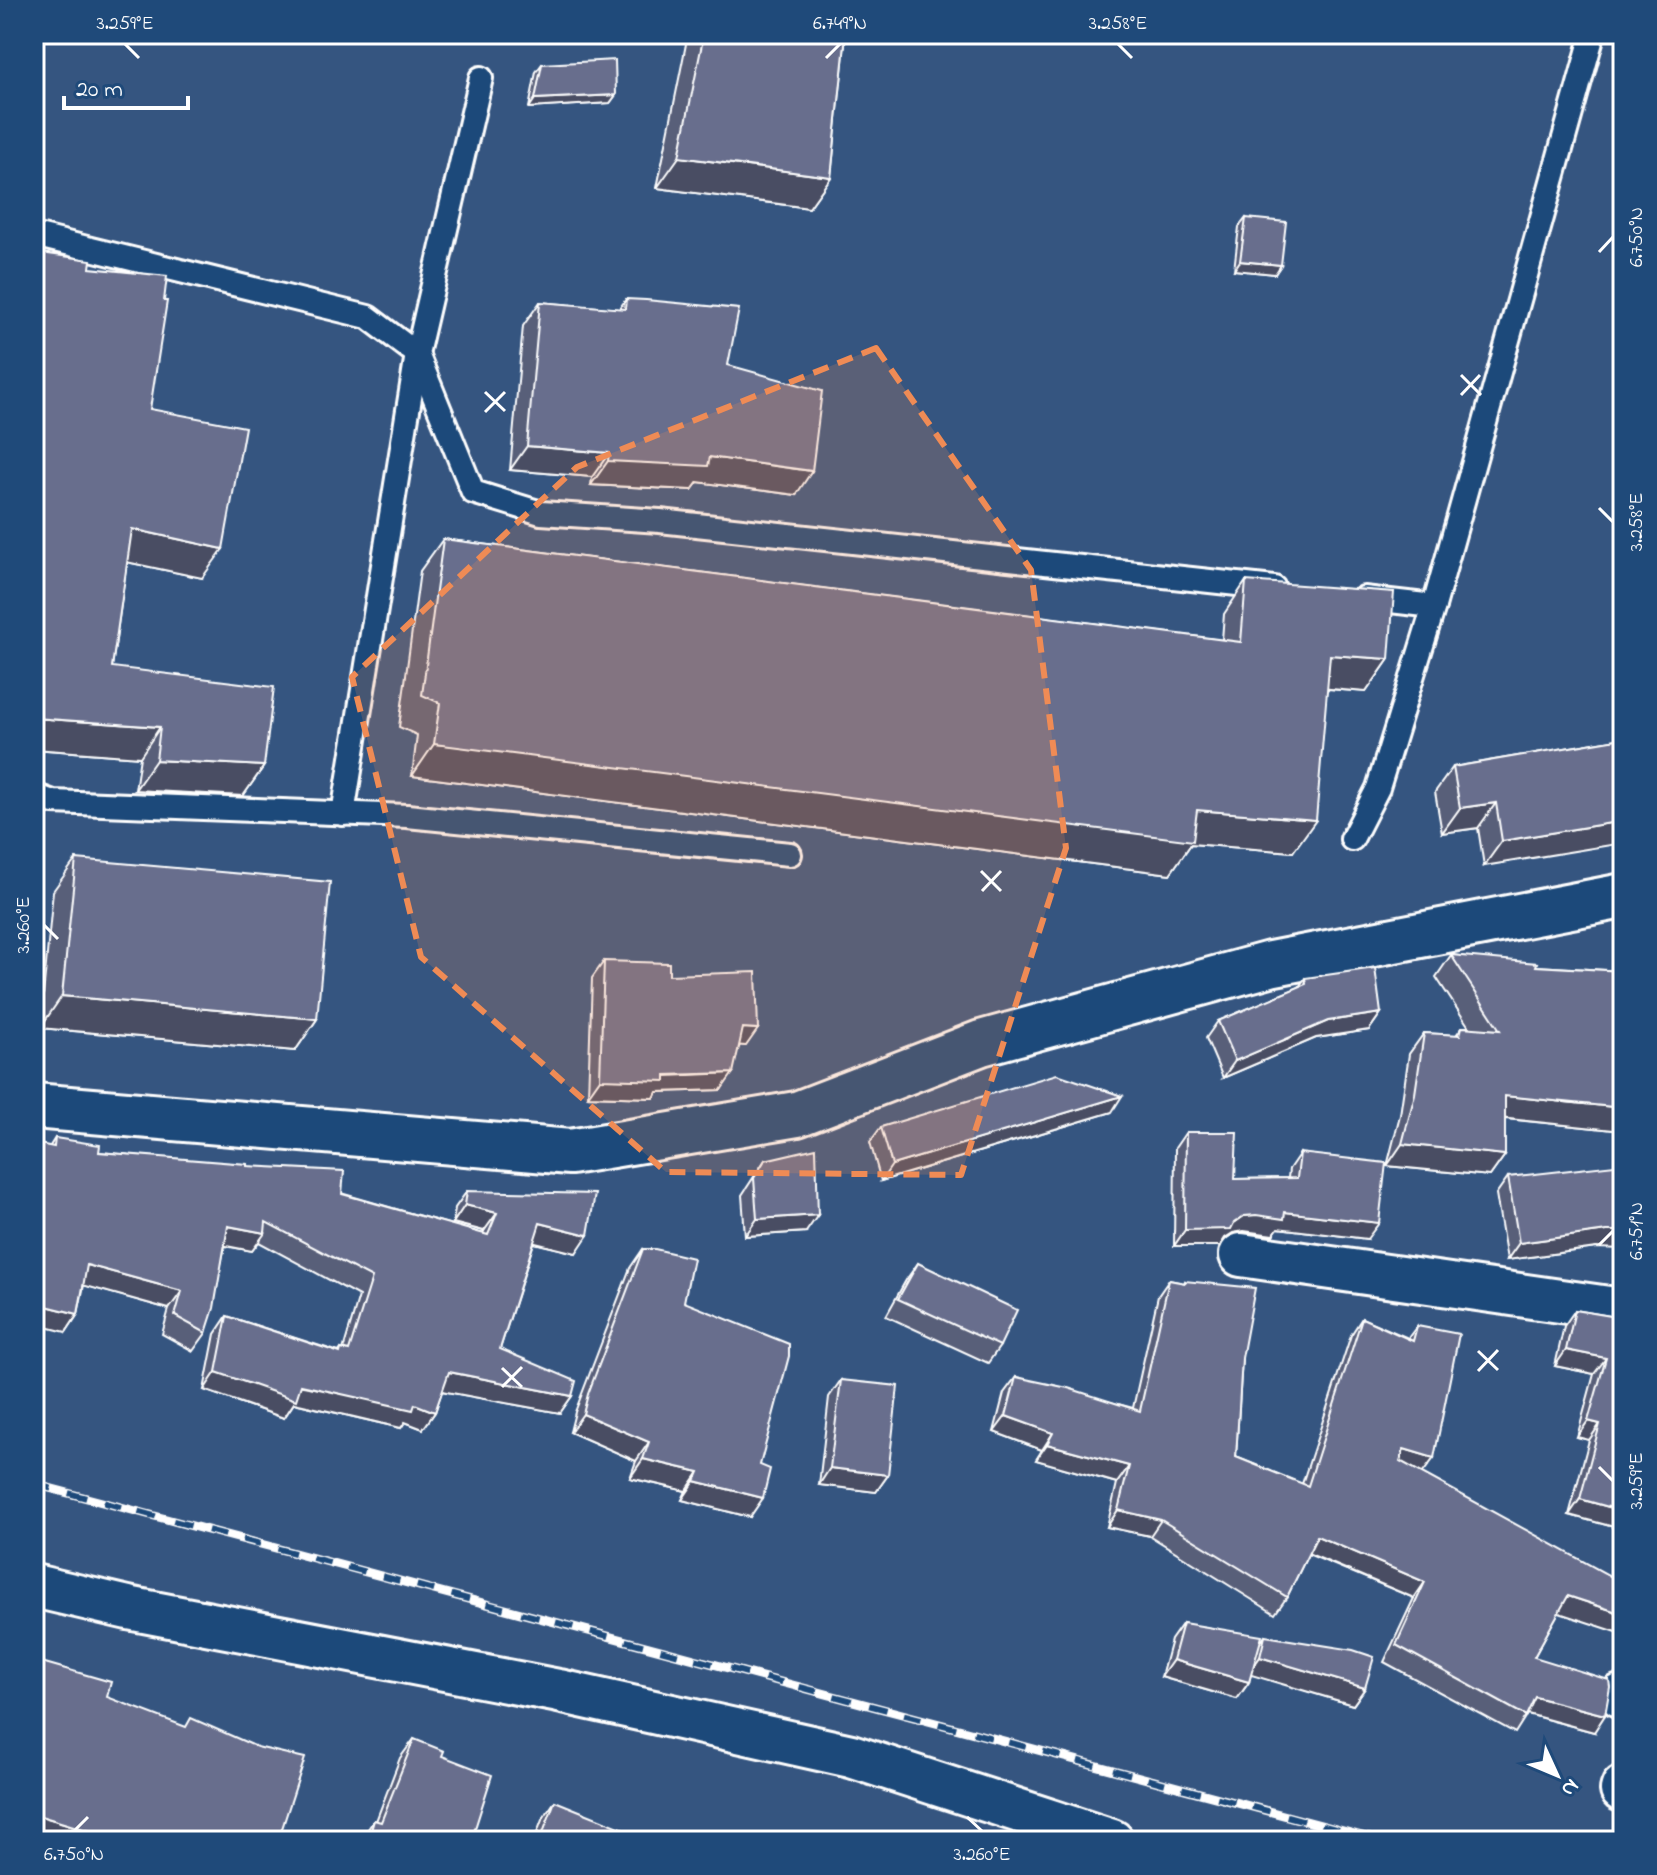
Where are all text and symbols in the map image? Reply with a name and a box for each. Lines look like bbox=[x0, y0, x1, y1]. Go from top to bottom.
text: 3.259°E bbox=[96, 10, 154, 39]
text: 6.749°N bbox=[813, 10, 867, 39]
text: 3.258°E bbox=[1089, 10, 1147, 39]
scale bar bbox=[64, 60, 188, 110]
text: 20 m bbox=[76, 73, 123, 108]
text: 6.750°N bbox=[1623, 207, 1652, 267]
text: 3.258°E bbox=[1623, 493, 1652, 551]
text: 3.260°E bbox=[10, 896, 39, 954]
text: 6.751°N bbox=[1623, 1202, 1652, 1260]
text: 3.259°E bbox=[1623, 1452, 1652, 1510]
north arrow bbox=[1517, 1735, 1597, 1815]
text: N bbox=[1553, 1770, 1586, 1803]
text: 6.750°N bbox=[44, 1841, 104, 1870]
text: 3.260°E bbox=[953, 1841, 1011, 1870]

